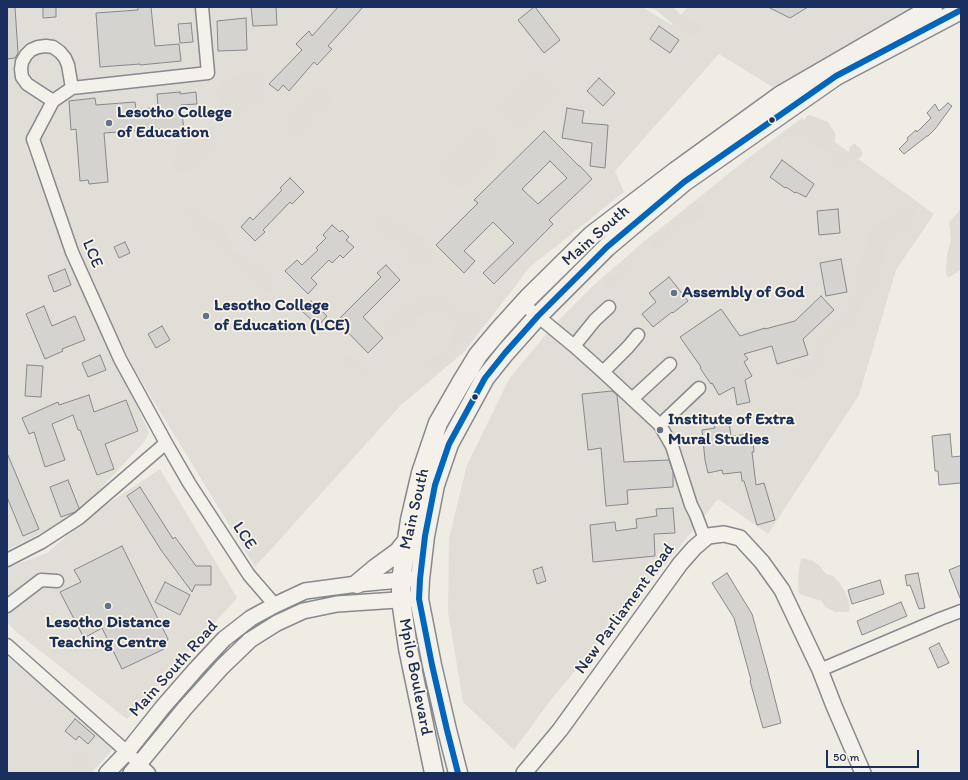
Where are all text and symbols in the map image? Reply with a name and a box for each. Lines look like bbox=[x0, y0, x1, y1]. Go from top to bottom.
place label: Lesotho College of Education bbox=[117, 103, 232, 143]
unlabelled marker bbox=[767, 115, 777, 125]
marker: Lesotho College of Education bbox=[104, 118, 114, 128]
street label: Main South bbox=[558, 201, 634, 271]
street label: LCE bbox=[77, 237, 107, 271]
place label: Assembly of God bbox=[682, 283, 805, 303]
marker: Assembly of God bbox=[669, 288, 679, 298]
place label: Lesotho College of Education (LCE) bbox=[214, 296, 350, 336]
marker: Lesotho College of Education (LCE) bbox=[201, 311, 211, 321]
unlabelled marker bbox=[470, 392, 480, 402]
place label: Institute of Extra Mural Studies bbox=[668, 410, 795, 450]
marker: Institute of Extra Mural Studies bbox=[655, 425, 665, 435]
street label: Main South bbox=[396, 466, 434, 552]
street label: LCE bbox=[228, 518, 260, 554]
street label: New Parliament Road bbox=[571, 540, 679, 678]
marker: Lesotho Distance Teaching Centre bbox=[103, 601, 113, 611]
place label: Lesotho Distance Teaching Centre bbox=[46, 613, 170, 653]
street label: Main South Road bbox=[125, 616, 223, 722]
street label: Mpilo Boulevard bbox=[394, 617, 436, 737]
scale bar bbox=[828, 742, 921, 768]
text: 50 m bbox=[833, 750, 859, 764]

